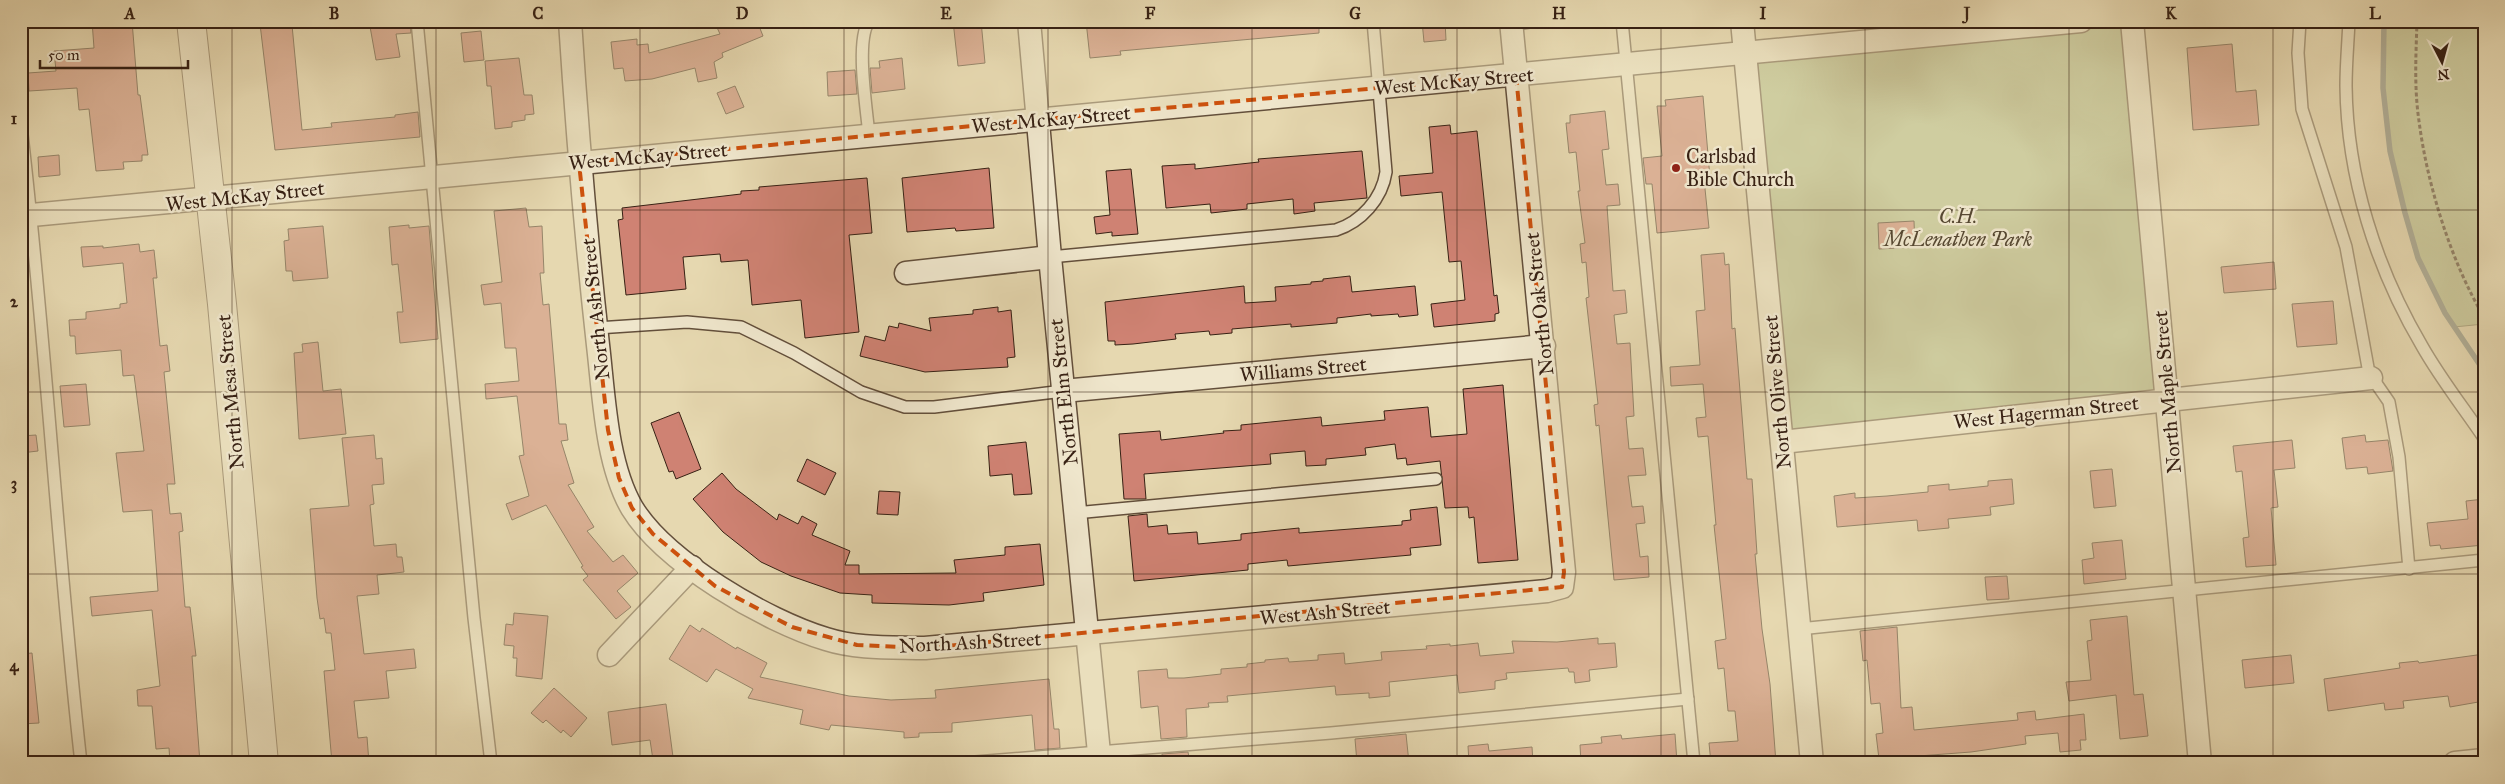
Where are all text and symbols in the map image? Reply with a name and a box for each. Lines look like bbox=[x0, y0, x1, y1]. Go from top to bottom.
text: A bbox=[124, 4, 136, 23]
text: B bbox=[329, 4, 339, 23]
text: C bbox=[533, 4, 544, 23]
text: D bbox=[736, 4, 749, 23]
text: E bbox=[940, 4, 952, 23]
text: F bbox=[1145, 4, 1156, 23]
text: G bbox=[1349, 4, 1361, 23]
text: H bbox=[1552, 4, 1566, 23]
text: I bbox=[1760, 4, 1767, 23]
text: J bbox=[1962, 4, 1971, 24]
text: K bbox=[2165, 4, 2177, 23]
text: L bbox=[2369, 4, 2381, 23]
scale bar bbox=[40, 38, 188, 70]
north arrow bbox=[2418, 38, 2468, 88]
text: 50 m bbox=[48, 46, 80, 64]
street label: West McKay Street bbox=[1373, 62, 1535, 100]
text: N bbox=[2436, 65, 2450, 84]
street label: West McKay Street bbox=[970, 100, 1132, 138]
text: 1 bbox=[11, 109, 18, 128]
street label: West McKay Street bbox=[567, 137, 729, 175]
place label: Carlsbad Bible Church bbox=[1686, 144, 1794, 191]
marker: Carlsbad Bible Church bbox=[1670, 162, 1682, 174]
street label: West McKay Street bbox=[164, 176, 326, 216]
park label: C.H. McLenathen Park bbox=[1882, 204, 2032, 251]
street label: North Oak Street bbox=[1520, 231, 1558, 377]
street label: North Ash Street bbox=[576, 237, 614, 381]
text: 2 bbox=[10, 292, 19, 311]
street label: North Maple Street bbox=[2148, 310, 2186, 474]
street label: North Mesa Street bbox=[211, 314, 249, 470]
street label: North Olive Street bbox=[1758, 314, 1796, 470]
street label: North Elm Street bbox=[1043, 317, 1083, 467]
street label: Williams Street bbox=[1239, 351, 1367, 387]
street label: West Hagerman Street bbox=[1952, 390, 2140, 435]
text: 3 bbox=[11, 474, 17, 494]
street label: West Ash Street bbox=[1259, 594, 1391, 630]
street label: North Ash Street bbox=[898, 626, 1042, 658]
text: 4 bbox=[10, 656, 20, 676]

